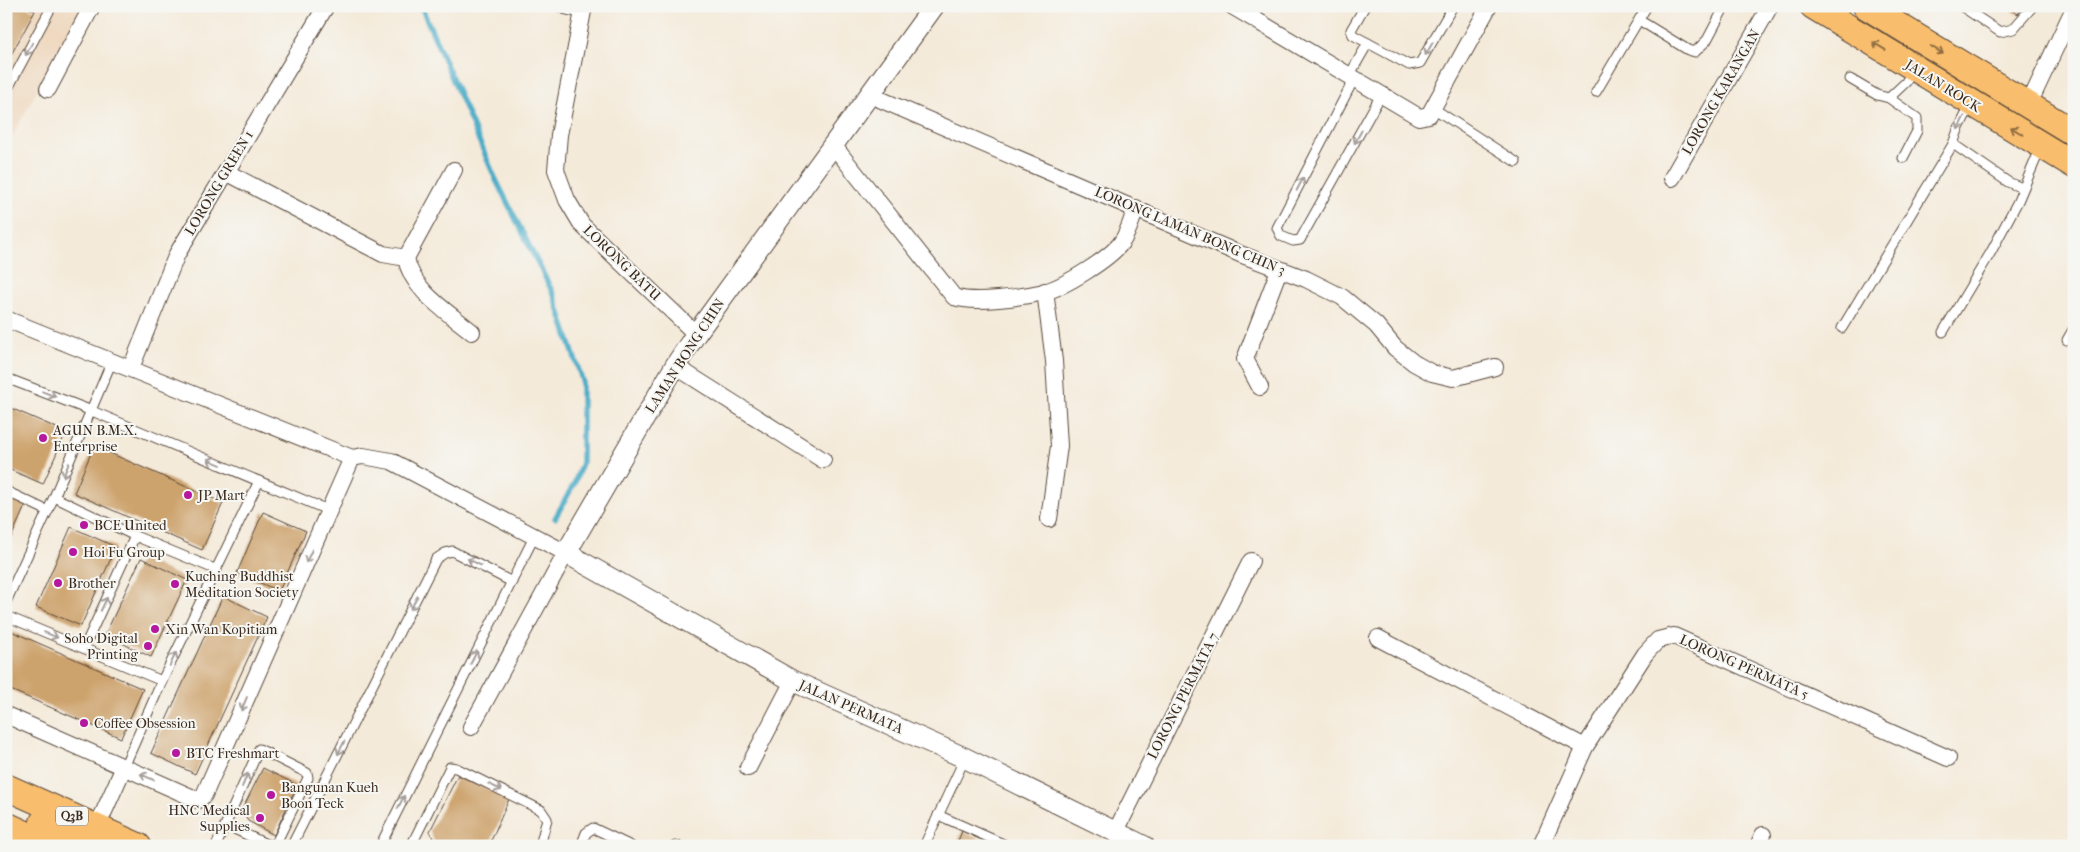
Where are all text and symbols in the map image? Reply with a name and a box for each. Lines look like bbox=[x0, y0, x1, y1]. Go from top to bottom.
street label: LORONG KARANGAN bbox=[1678, 26, 1764, 158]
one-way arrow bbox=[1872, 40, 1886, 50]
one-way arrow bbox=[24, 41, 33, 56]
one-way arrow bbox=[1424, 41, 1434, 56]
one-way arrow bbox=[1930, 46, 1944, 56]
street label: JALAN ROCK bbox=[1901, 55, 1985, 116]
one-way arrow bbox=[1956, 115, 1965, 130]
one-way arrow bbox=[2010, 126, 2024, 136]
street label: LORONG GREEN 1 bbox=[181, 128, 257, 238]
one-way arrow bbox=[1352, 130, 1362, 144]
one-way arrow bbox=[1295, 177, 1305, 192]
street label: LORONG LAMAN BONG CHIN 3 bbox=[1092, 183, 1288, 279]
street label: LORONG BATU bbox=[580, 222, 665, 304]
street label: LAMAN BONG CHIN bbox=[642, 295, 729, 417]
one-way arrow bbox=[41, 390, 56, 399]
place label: AGUN B.M.X. Enterprise bbox=[52, 422, 137, 455]
marker: AGUN B.M.X. Enterprise bbox=[37, 432, 49, 444]
one-way arrow bbox=[207, 457, 222, 467]
one-way arrow bbox=[60, 462, 70, 477]
place label: JP Mart bbox=[197, 487, 245, 504]
marker: JP Mart bbox=[182, 489, 194, 501]
place label: BCE United bbox=[94, 517, 167, 534]
marker: BCE United bbox=[78, 519, 90, 531]
place label: Hoi Fu Group bbox=[83, 544, 165, 561]
marker: Hoi Fu Group bbox=[67, 546, 79, 558]
one-way arrow bbox=[304, 548, 314, 563]
one-way arrow bbox=[466, 557, 481, 567]
place label: Kuching Buddhist Meditation Society bbox=[185, 568, 299, 601]
place label: Brother bbox=[68, 575, 116, 592]
marker: Brother bbox=[52, 577, 64, 589]
marker: Kuching Buddhist Meditation Society bbox=[169, 578, 181, 590]
one-way arrow bbox=[409, 595, 418, 610]
one-way arrow bbox=[100, 597, 109, 612]
place label: Xin Wan Kopitiam bbox=[165, 621, 278, 638]
marker: Xin Wan Kopitiam bbox=[149, 623, 161, 635]
place label: Soho Digital Printing bbox=[64, 630, 139, 663]
street label: LORONG PERMATA 7 bbox=[1144, 630, 1222, 762]
one-way arrow bbox=[43, 631, 58, 640]
street label: LORONG PERMATA 5 bbox=[1677, 631, 1811, 703]
marker: Soho Digital Printing bbox=[142, 640, 154, 652]
one-way arrow bbox=[470, 650, 479, 665]
one-way arrow bbox=[169, 651, 179, 666]
street label: JALAN PERMATA bbox=[795, 676, 907, 738]
one-way arrow bbox=[238, 696, 248, 711]
place label: Coffee Obsession bbox=[94, 715, 196, 732]
marker: Coffee Obsession bbox=[78, 717, 90, 729]
one-way arrow bbox=[336, 740, 345, 755]
place label: BTC Freshmart bbox=[186, 745, 279, 762]
marker: BTC Freshmart bbox=[170, 747, 182, 759]
one-way arrow bbox=[140, 772, 155, 782]
one-way arrow bbox=[240, 773, 250, 788]
place label: Bangunan Kueh Boon Teck bbox=[281, 779, 379, 812]
one-way arrow bbox=[487, 782, 502, 792]
marker: Bangunan Kueh Boon Teck bbox=[265, 789, 277, 801]
one-way arrow bbox=[397, 795, 407, 810]
place label: HNC Medical Supplies bbox=[168, 802, 250, 835]
road number: Q3B bbox=[56, 806, 88, 826]
marker: HNC Medical Supplies bbox=[254, 812, 266, 824]

